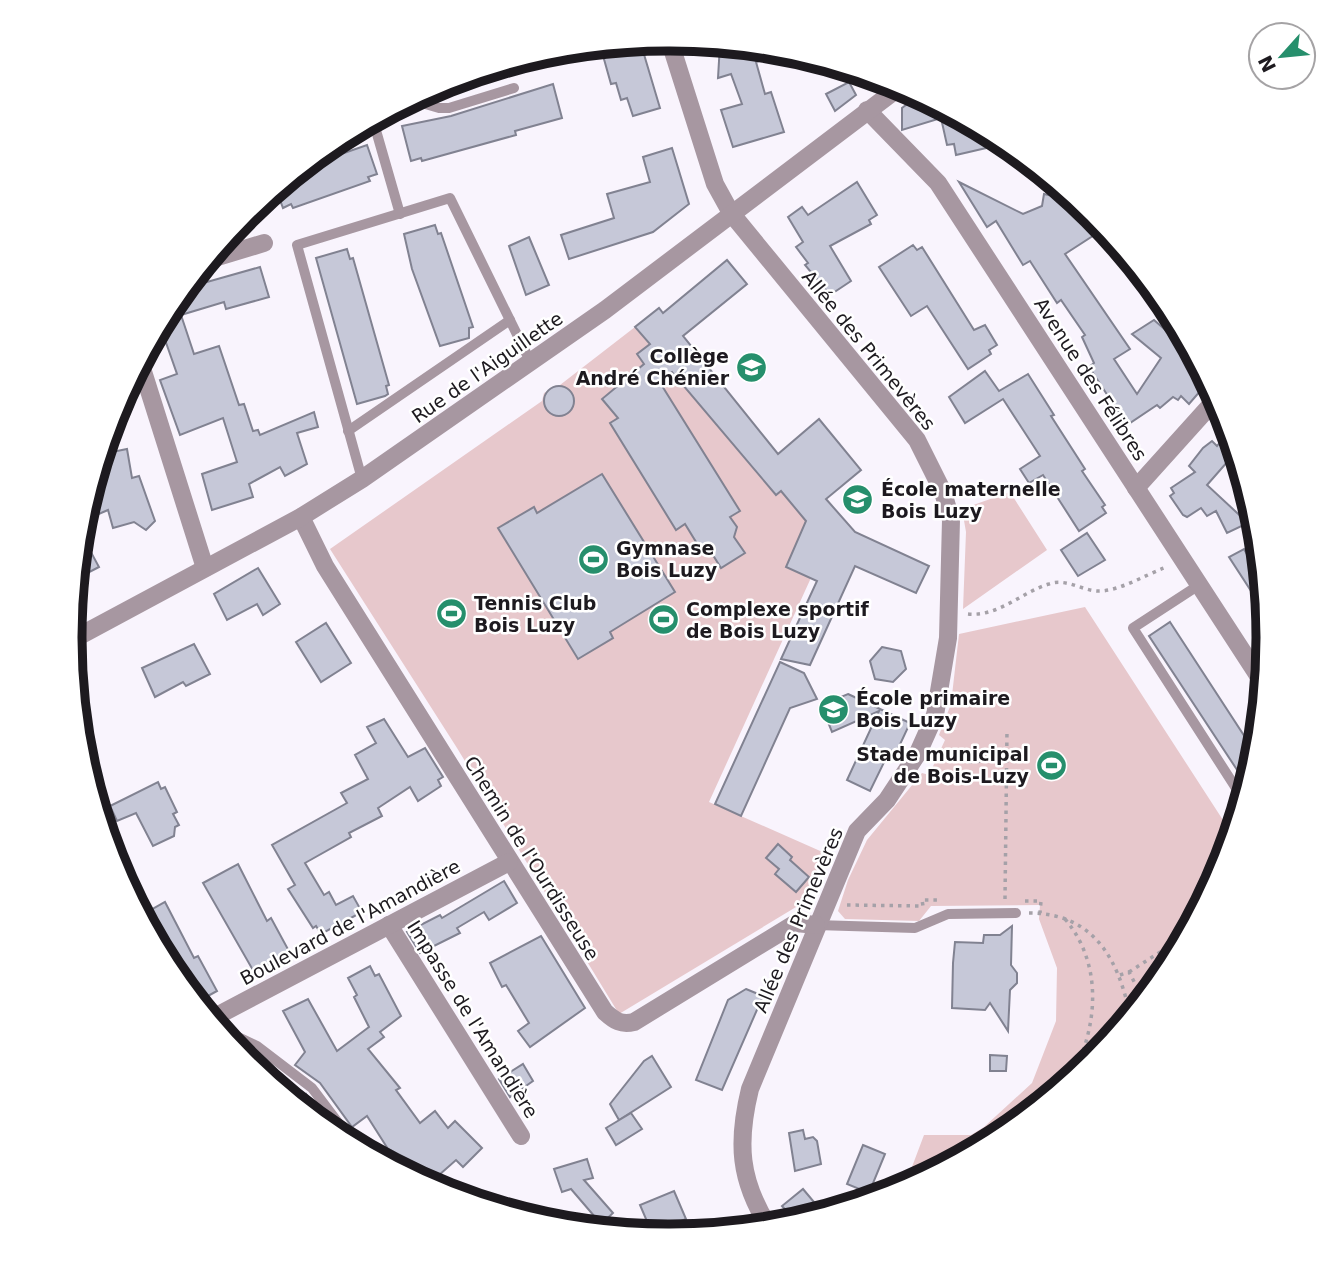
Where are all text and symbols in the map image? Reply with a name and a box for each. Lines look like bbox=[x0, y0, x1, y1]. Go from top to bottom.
north arrow bbox=[1247, 21, 1317, 91]
text: N bbox=[1253, 52, 1280, 76]
street label: Allée des Primevères bbox=[798, 266, 940, 434]
street label: Avenue des Félibres bbox=[1030, 294, 1152, 464]
street label: Rue de l'Aiguillette bbox=[407, 307, 567, 427]
place label: Collège André Chénier bbox=[576, 345, 730, 389]
school or university icon: Collège André Chénier bbox=[735, 350, 769, 384]
place label: École maternelle Bois Luzy bbox=[881, 478, 1061, 522]
school or university icon: École maternelle Bois Luzy bbox=[841, 483, 875, 517]
place label: Gymnase Bois Luzy bbox=[616, 537, 718, 581]
sports icon: Gymnase Bois Luzy bbox=[576, 542, 610, 576]
place label: Tennis Club Bois Luzy bbox=[474, 592, 596, 636]
sports icon: Tennis Club Bois Luzy bbox=[434, 597, 468, 631]
place label: Complexe sportif de Bois Luzy bbox=[686, 598, 869, 642]
sports icon: Complexe sportif de Bois Luzy bbox=[646, 603, 680, 637]
place label: École primaire Bois Luzy bbox=[856, 687, 1010, 731]
school or university icon: École primaire Bois Luzy bbox=[816, 692, 850, 726]
place label: Stade municipal de Bois-Luzy bbox=[856, 743, 1030, 787]
sports icon: Stade municipal de Bois-Luzy bbox=[1035, 748, 1069, 782]
street label: Chemin de l'Ourdisseuse bbox=[460, 752, 604, 964]
street label: Allée des Primevères bbox=[749, 824, 847, 1016]
street label: Boulevard de l'Amandière bbox=[236, 855, 464, 989]
street label: Impasse de l'Amandière bbox=[403, 916, 543, 1122]

